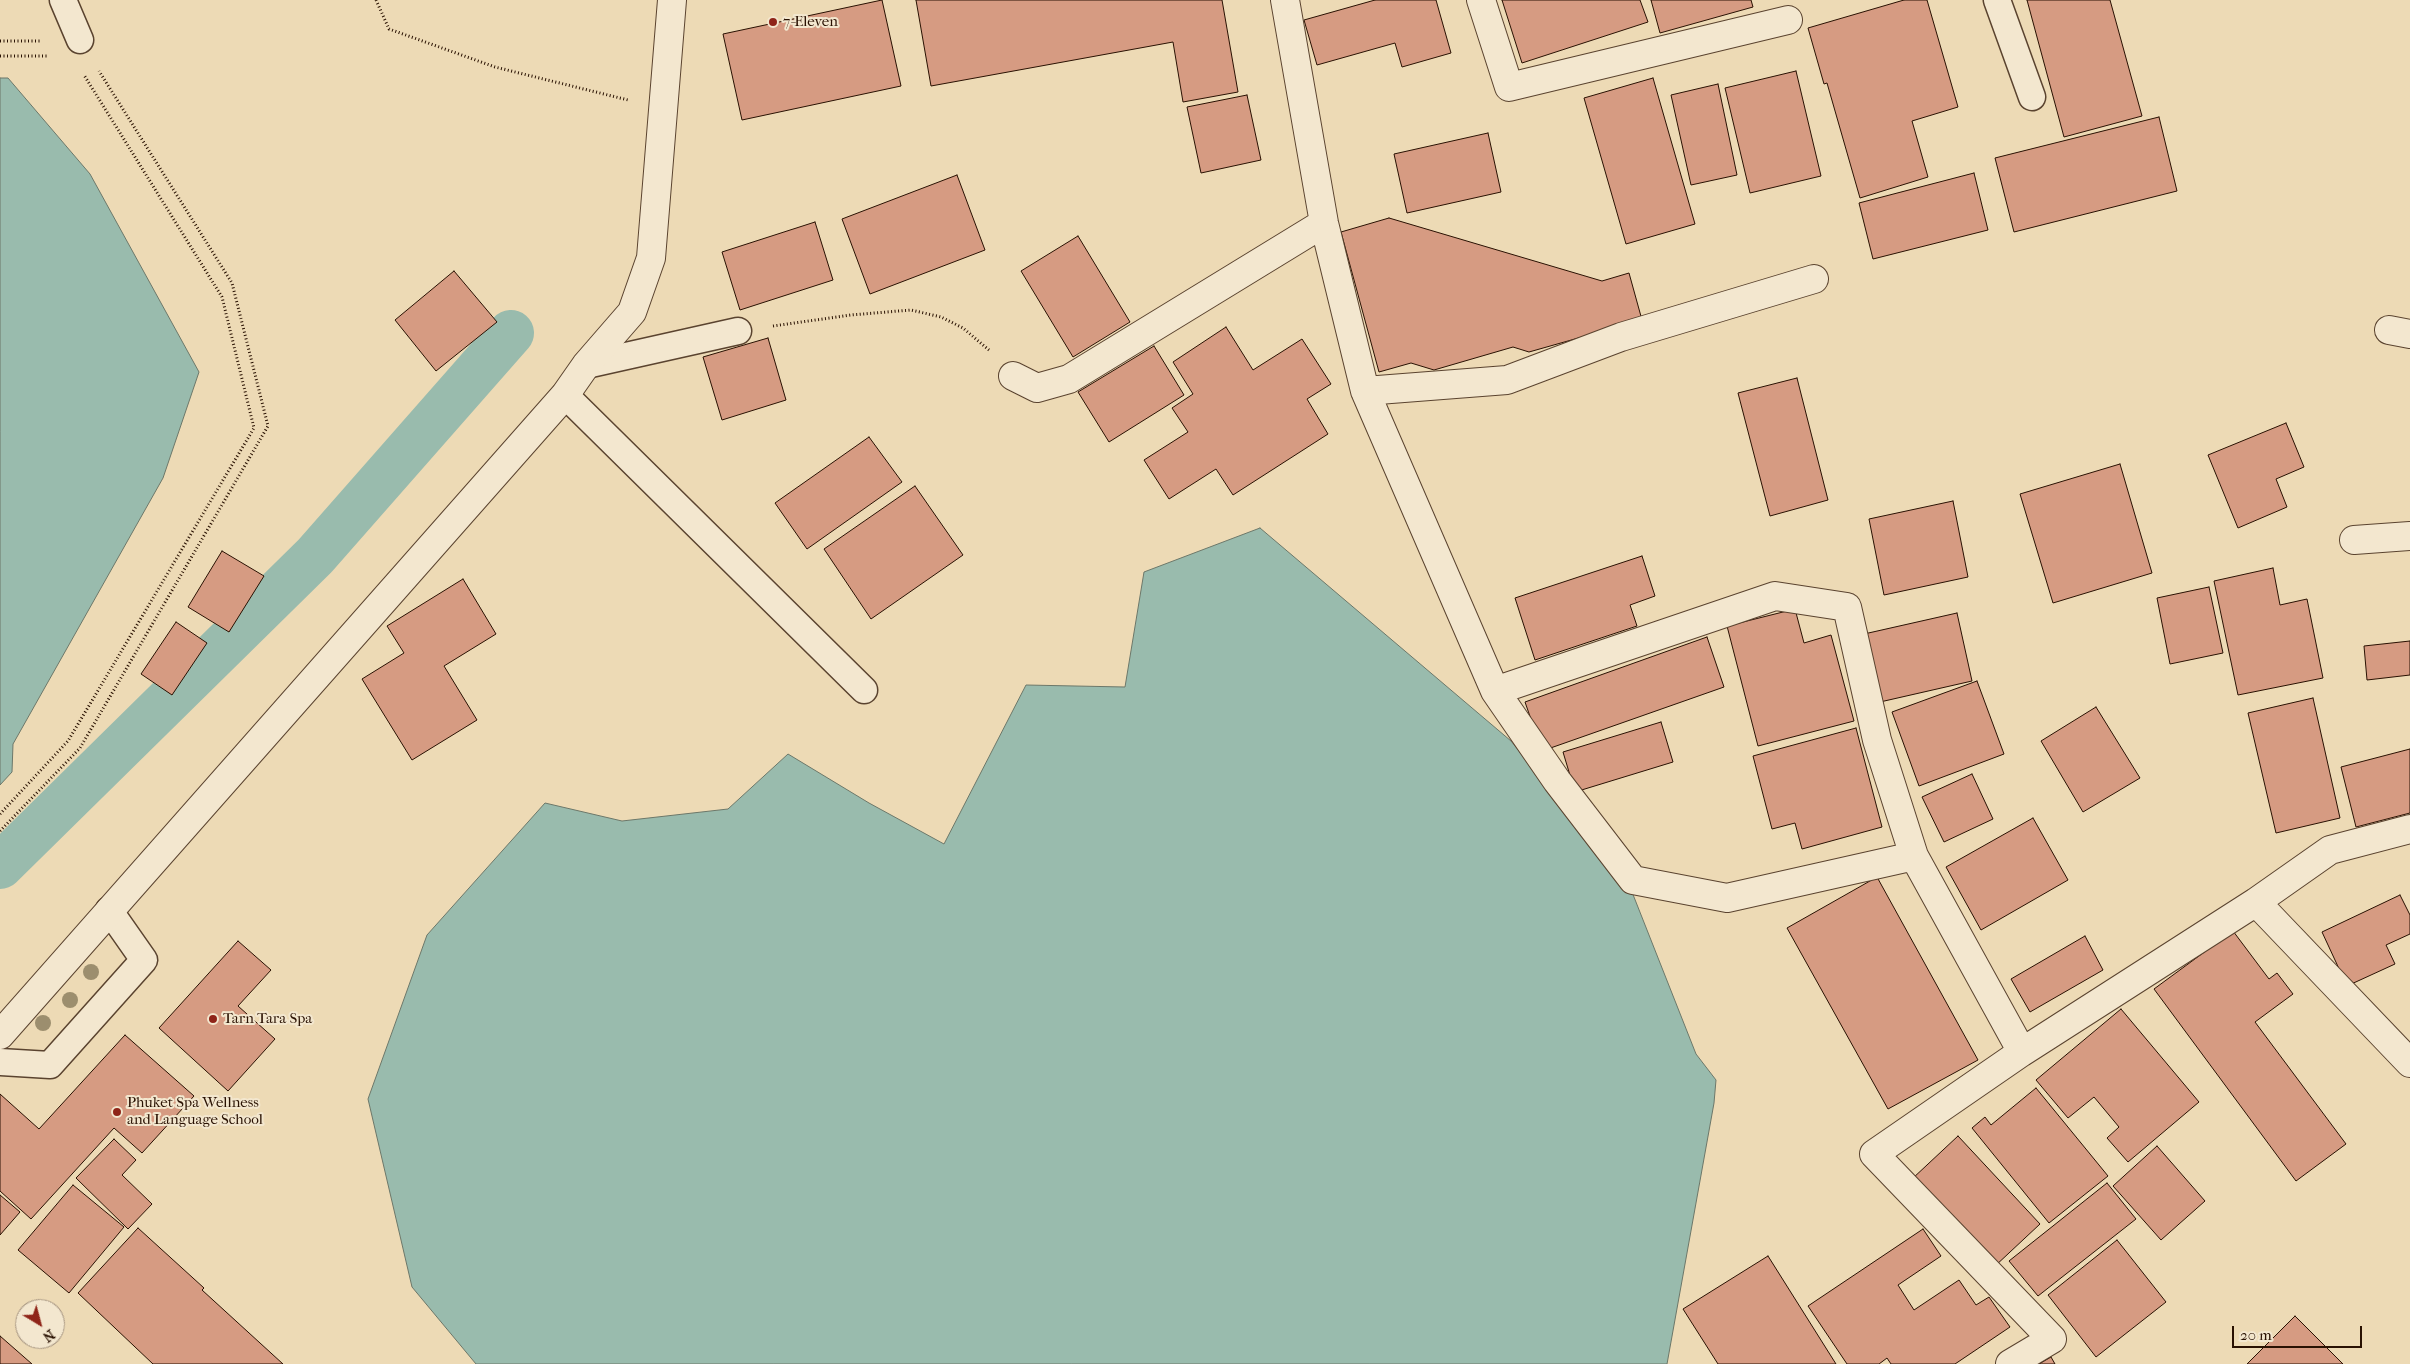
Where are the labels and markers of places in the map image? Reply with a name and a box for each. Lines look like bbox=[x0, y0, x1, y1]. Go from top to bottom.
place label: 7-Eleven bbox=[783, 13, 838, 31]
marker: 7-Eleven bbox=[767, 16, 779, 28]
place label: Tarn Tara Spa bbox=[223, 1010, 312, 1028]
marker: Tarn Tara Spa bbox=[207, 1013, 219, 1025]
place label: Phuket Spa Wellness and Language School bbox=[127, 1094, 263, 1129]
marker: Phuket Spa Wellness and Language School bbox=[111, 1106, 123, 1118]

